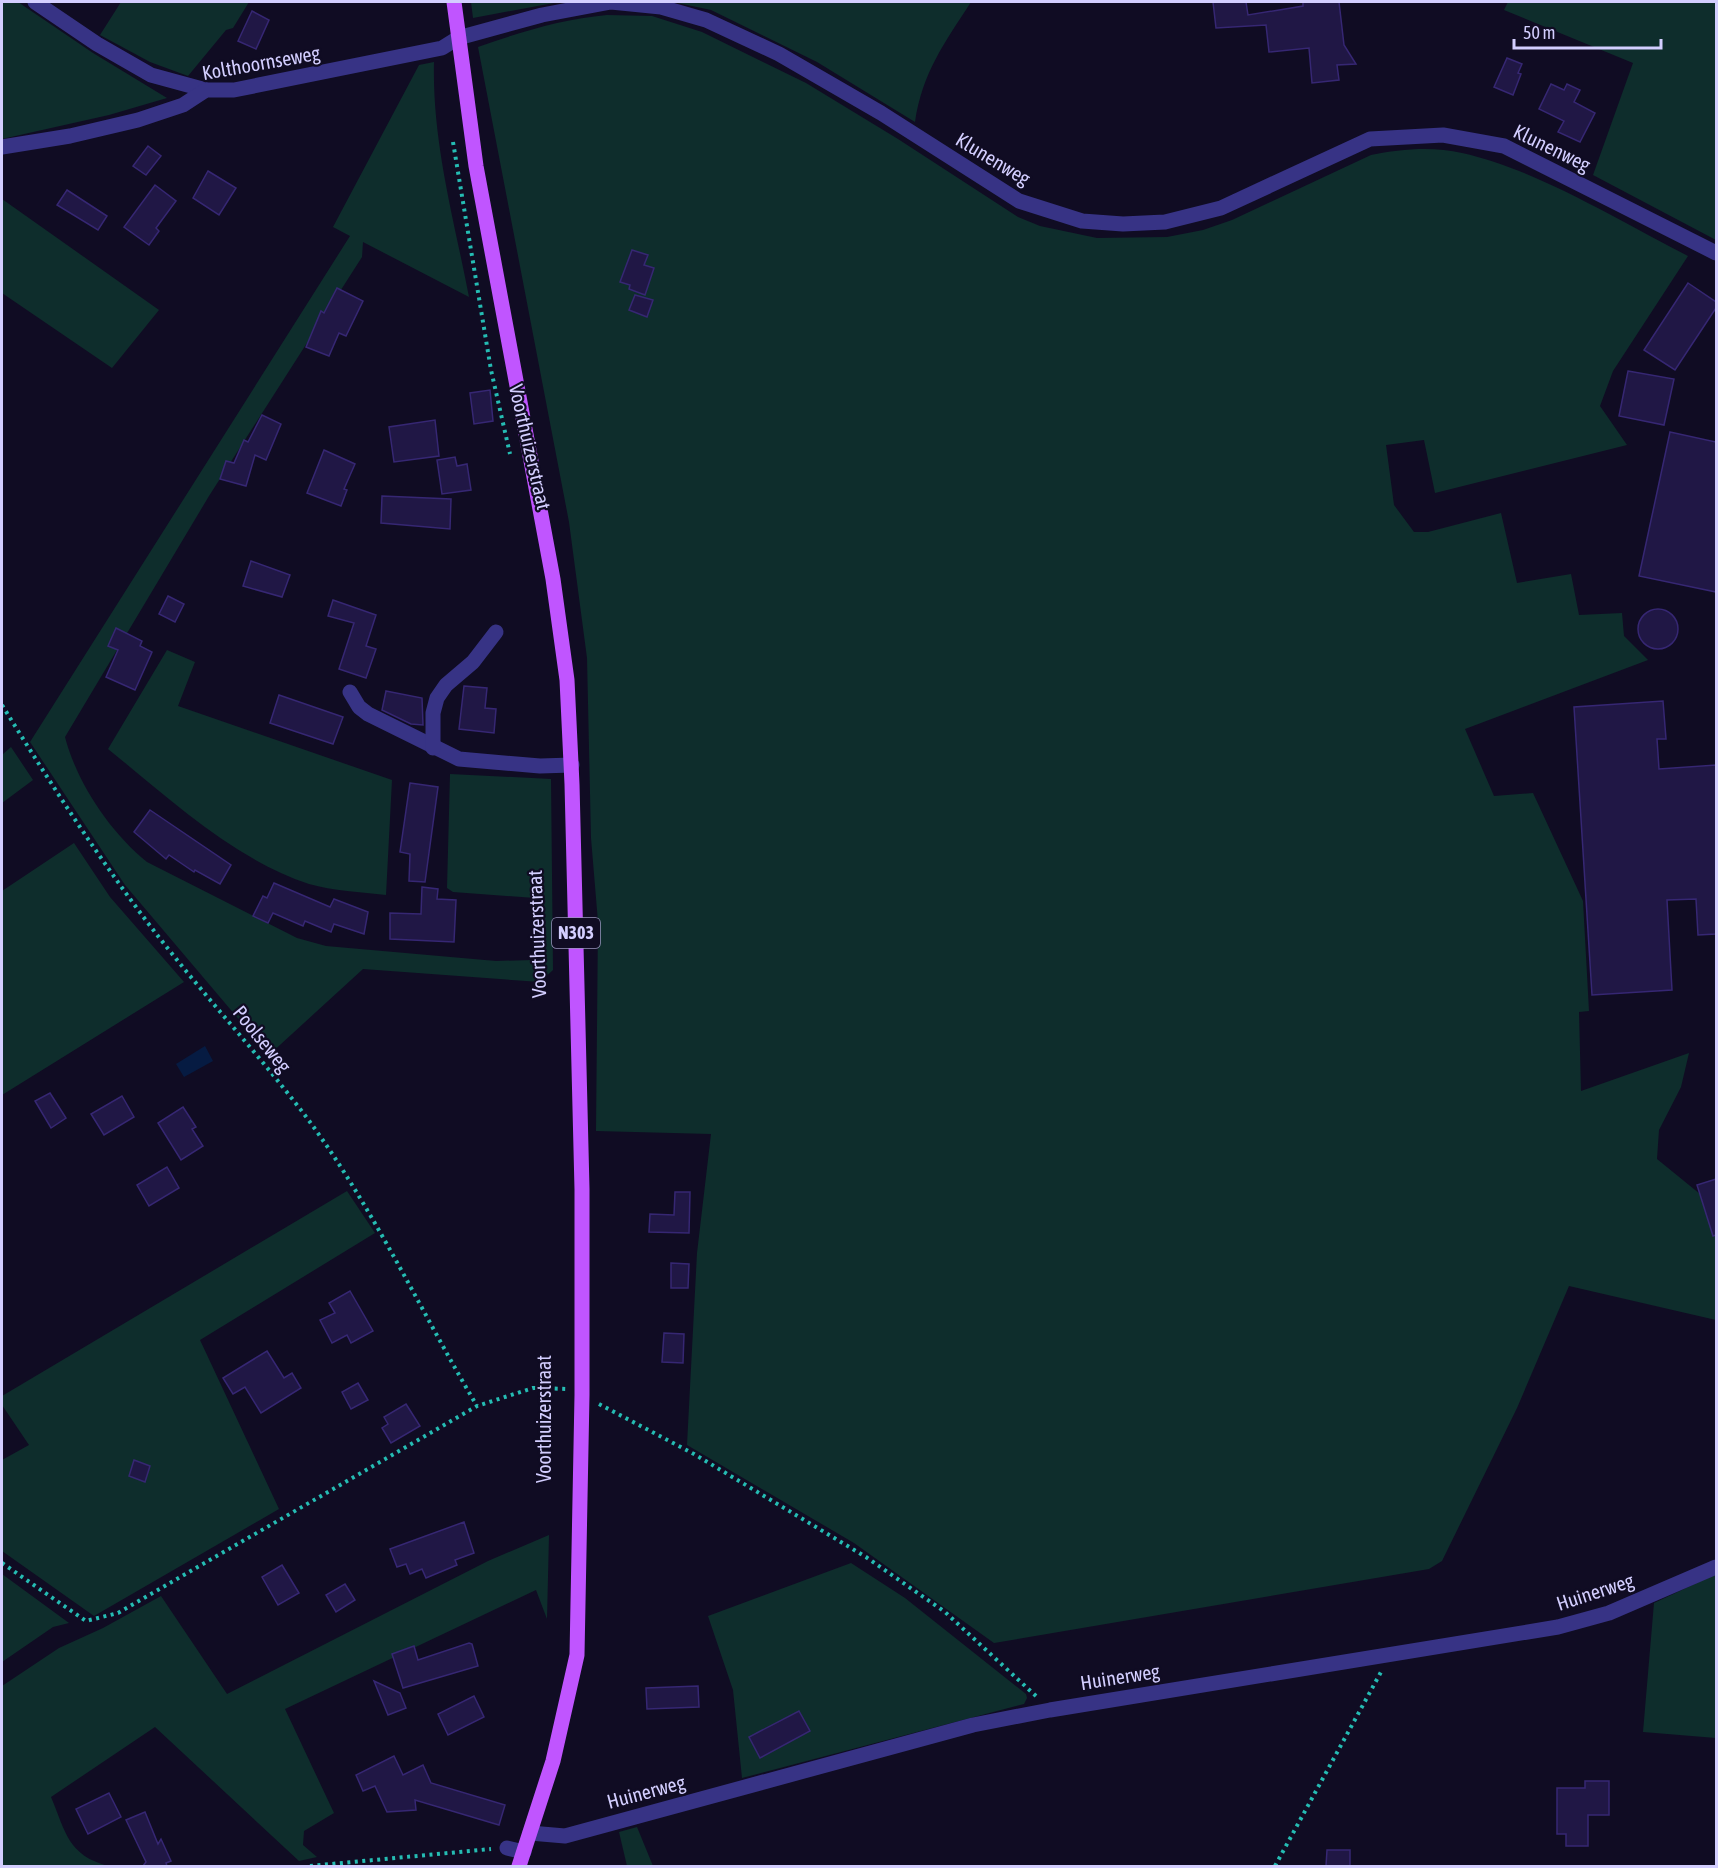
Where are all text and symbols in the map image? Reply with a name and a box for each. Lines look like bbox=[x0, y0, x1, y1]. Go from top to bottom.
scale bar bbox=[1514, 12, 1661, 50]
text: 50 m bbox=[1523, 22, 1555, 43]
street label: Kolthoornseweg bbox=[200, 41, 322, 84]
street label: Klunenweg bbox=[1510, 119, 1595, 176]
street label: Klunenweg bbox=[952, 127, 1035, 190]
street label: Voorthuizerstraat bbox=[505, 382, 556, 512]
street label: Voorthuizerstraat bbox=[523, 869, 550, 998]
road number: N303 bbox=[552, 918, 600, 948]
street label: Poolseweg bbox=[229, 1001, 296, 1077]
street label: Voorthuizerstraat bbox=[532, 1355, 555, 1483]
street label: Huinerweg bbox=[1553, 1568, 1637, 1615]
street label: Huinerweg bbox=[1079, 1659, 1162, 1694]
street label: Huinerweg bbox=[604, 1770, 688, 1813]

